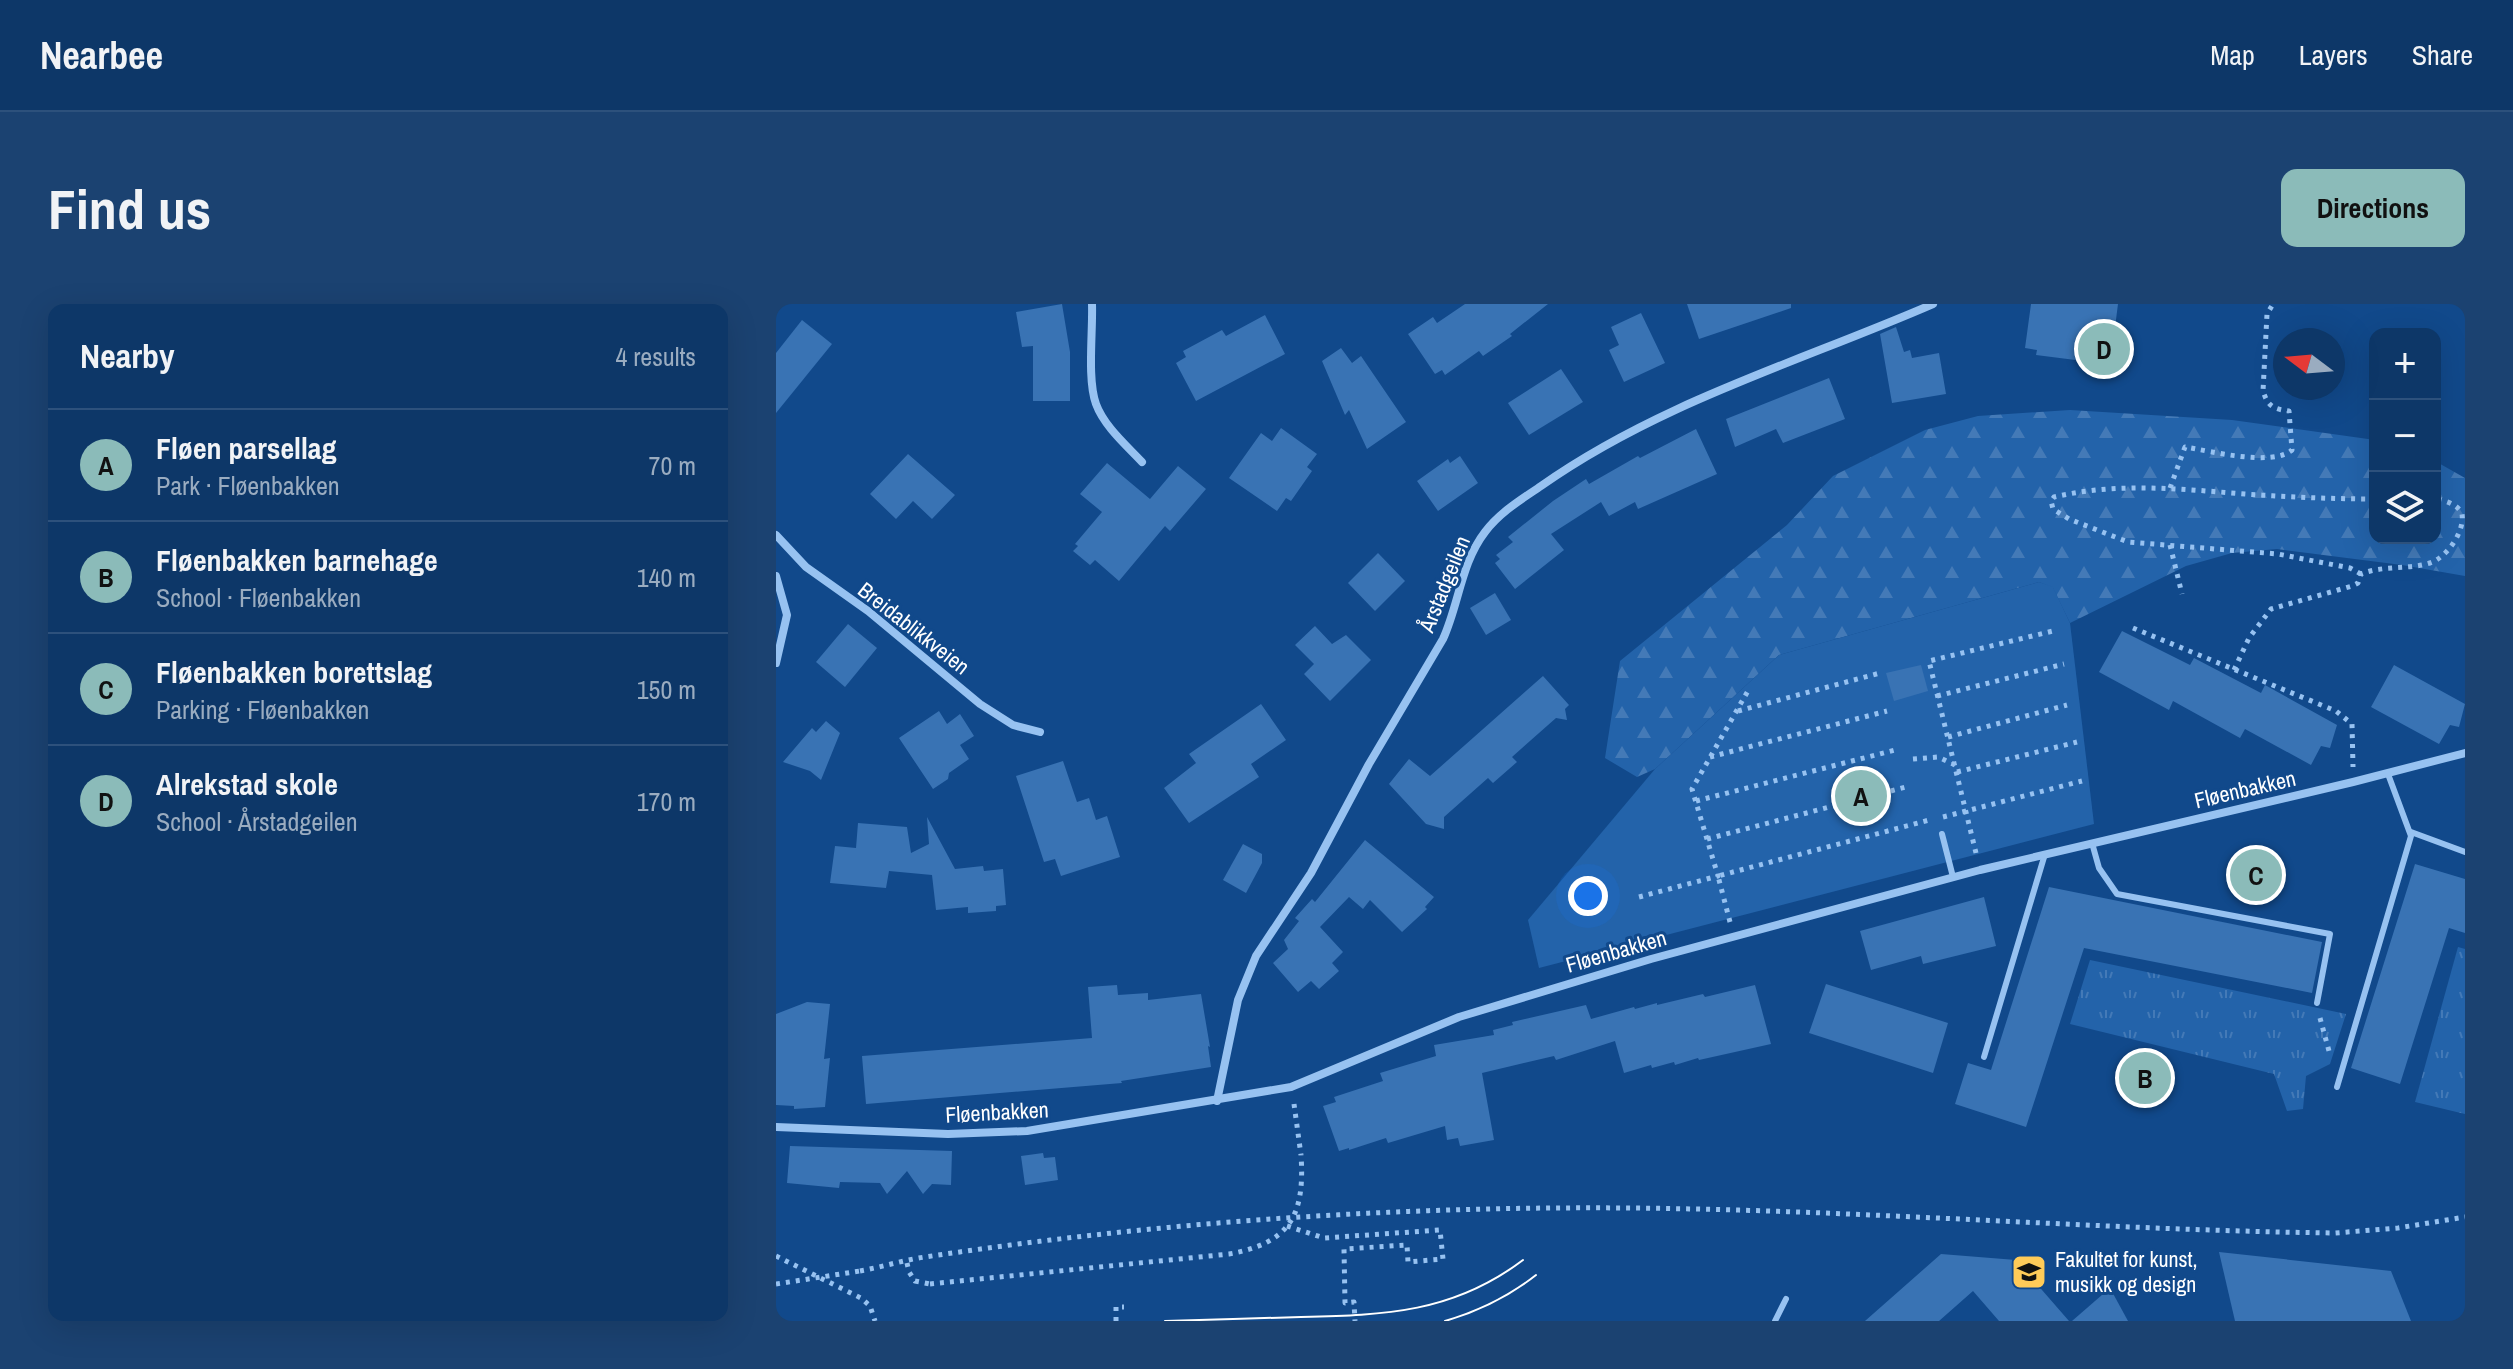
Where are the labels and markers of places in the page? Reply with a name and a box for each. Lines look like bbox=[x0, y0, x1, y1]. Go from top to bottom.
pin: D bbox=[2078, 319, 2130, 379]
pin: A bbox=[1835, 766, 1887, 826]
pin: C bbox=[2230, 845, 2282, 905]
pin: B bbox=[2119, 1048, 2171, 1108]
place label: Fakultet for kunst, musikk og design bbox=[2055, 1244, 2198, 1299]
school or university icon: Fakultet for kunst, musikk og design bbox=[2010, 1253, 2048, 1291]

